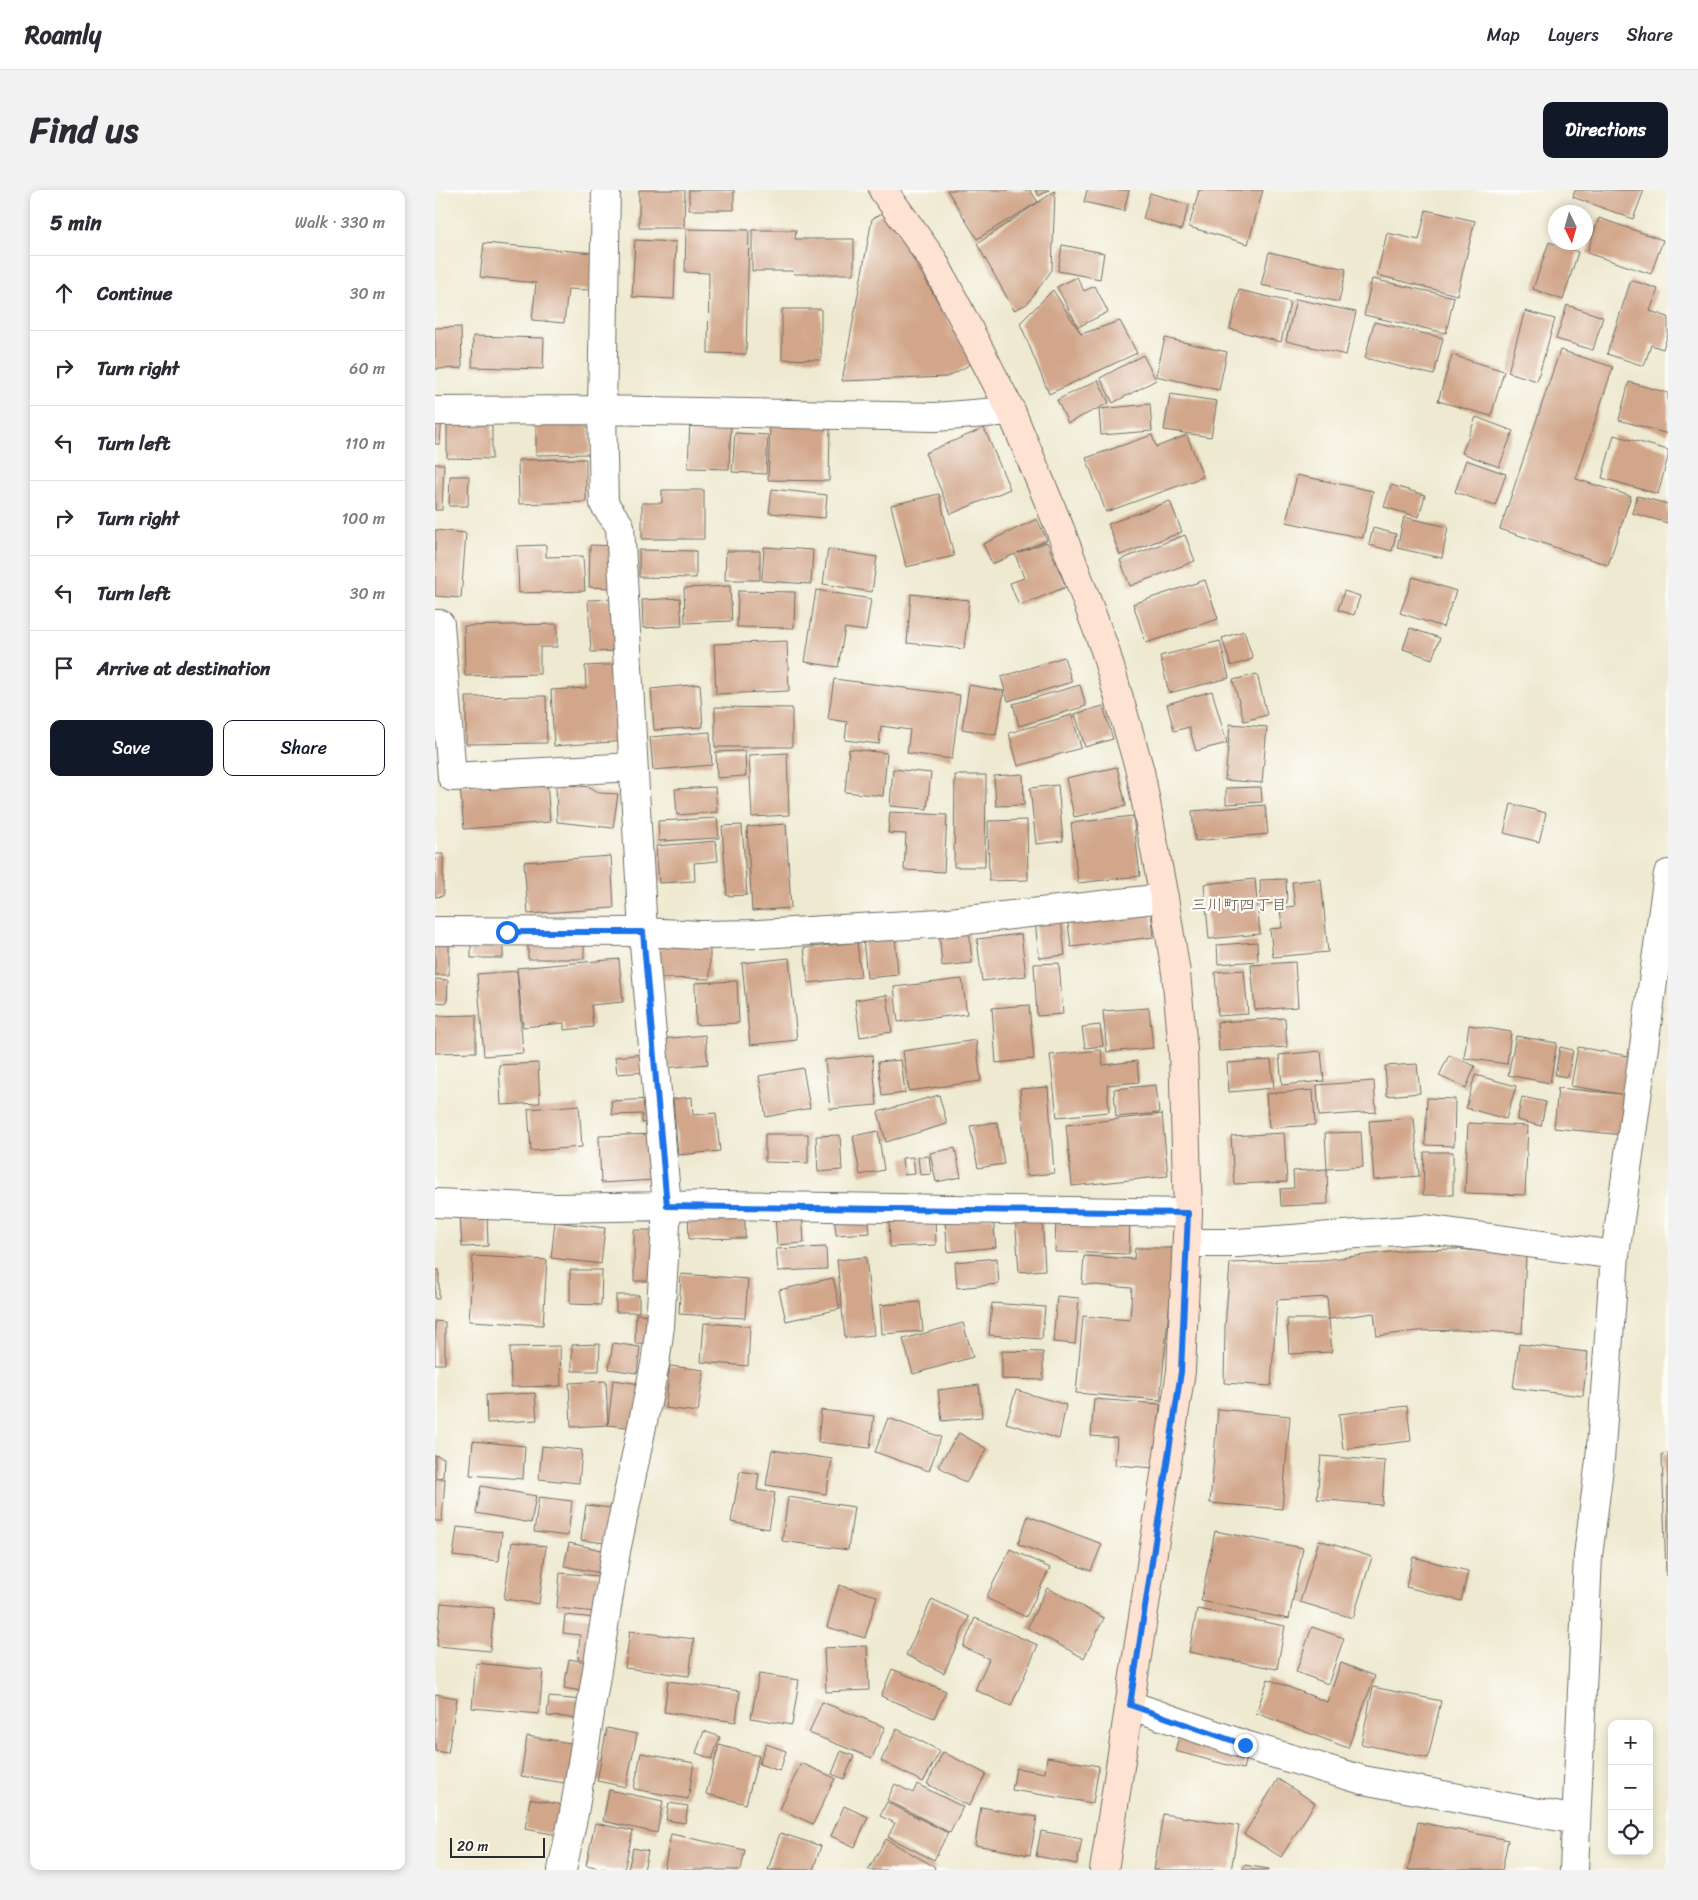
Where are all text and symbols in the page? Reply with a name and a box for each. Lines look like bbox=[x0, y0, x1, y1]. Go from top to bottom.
text: Roamly bbox=[25, 14, 101, 56]
text: Map bbox=[1487, 19, 1520, 51]
text: Layers bbox=[1548, 19, 1599, 51]
text: Share bbox=[1627, 19, 1673, 51]
text: Find us bbox=[30, 99, 138, 161]
button: Directions bbox=[1543, 102, 1668, 158]
text: 5 min bbox=[50, 204, 102, 242]
north arrow bbox=[1548, 205, 1593, 250]
text: Walk · 330 m bbox=[295, 208, 385, 237]
text: Continue bbox=[97, 277, 173, 310]
icon: ahead bbox=[50, 279, 78, 307]
text: 30 m bbox=[350, 279, 385, 308]
text: Turn right bbox=[97, 352, 179, 385]
icon: right bbox=[50, 354, 78, 382]
text: 60 m bbox=[349, 354, 385, 383]
text: Turn left bbox=[97, 427, 170, 460]
icon: left bbox=[50, 429, 78, 457]
text: 110 m bbox=[345, 429, 385, 458]
text: Turn right bbox=[97, 502, 179, 535]
icon: right bbox=[50, 504, 78, 532]
text: 100 m bbox=[341, 504, 385, 533]
text: Turn left bbox=[97, 577, 170, 610]
icon: left bbox=[50, 579, 78, 607]
text: 30 m bbox=[350, 579, 385, 608]
text: Arrive at destination bbox=[97, 652, 270, 685]
icon: arrive bbox=[50, 654, 78, 682]
button: Save bbox=[50, 720, 213, 776]
button: Share bbox=[223, 720, 385, 776]
district label: 三川町四丁目 bbox=[1191, 890, 1287, 919]
route start bbox=[496, 921, 519, 944]
map controls bbox=[1608, 1720, 1653, 1855]
button: + bbox=[1608, 1720, 1653, 1765]
route end bbox=[1234, 1734, 1257, 1757]
button: − bbox=[1608, 1765, 1653, 1810]
button: locate bbox=[1608, 1810, 1653, 1855]
text: 20 m bbox=[457, 1834, 488, 1859]
scale bar bbox=[450, 1835, 545, 1858]

